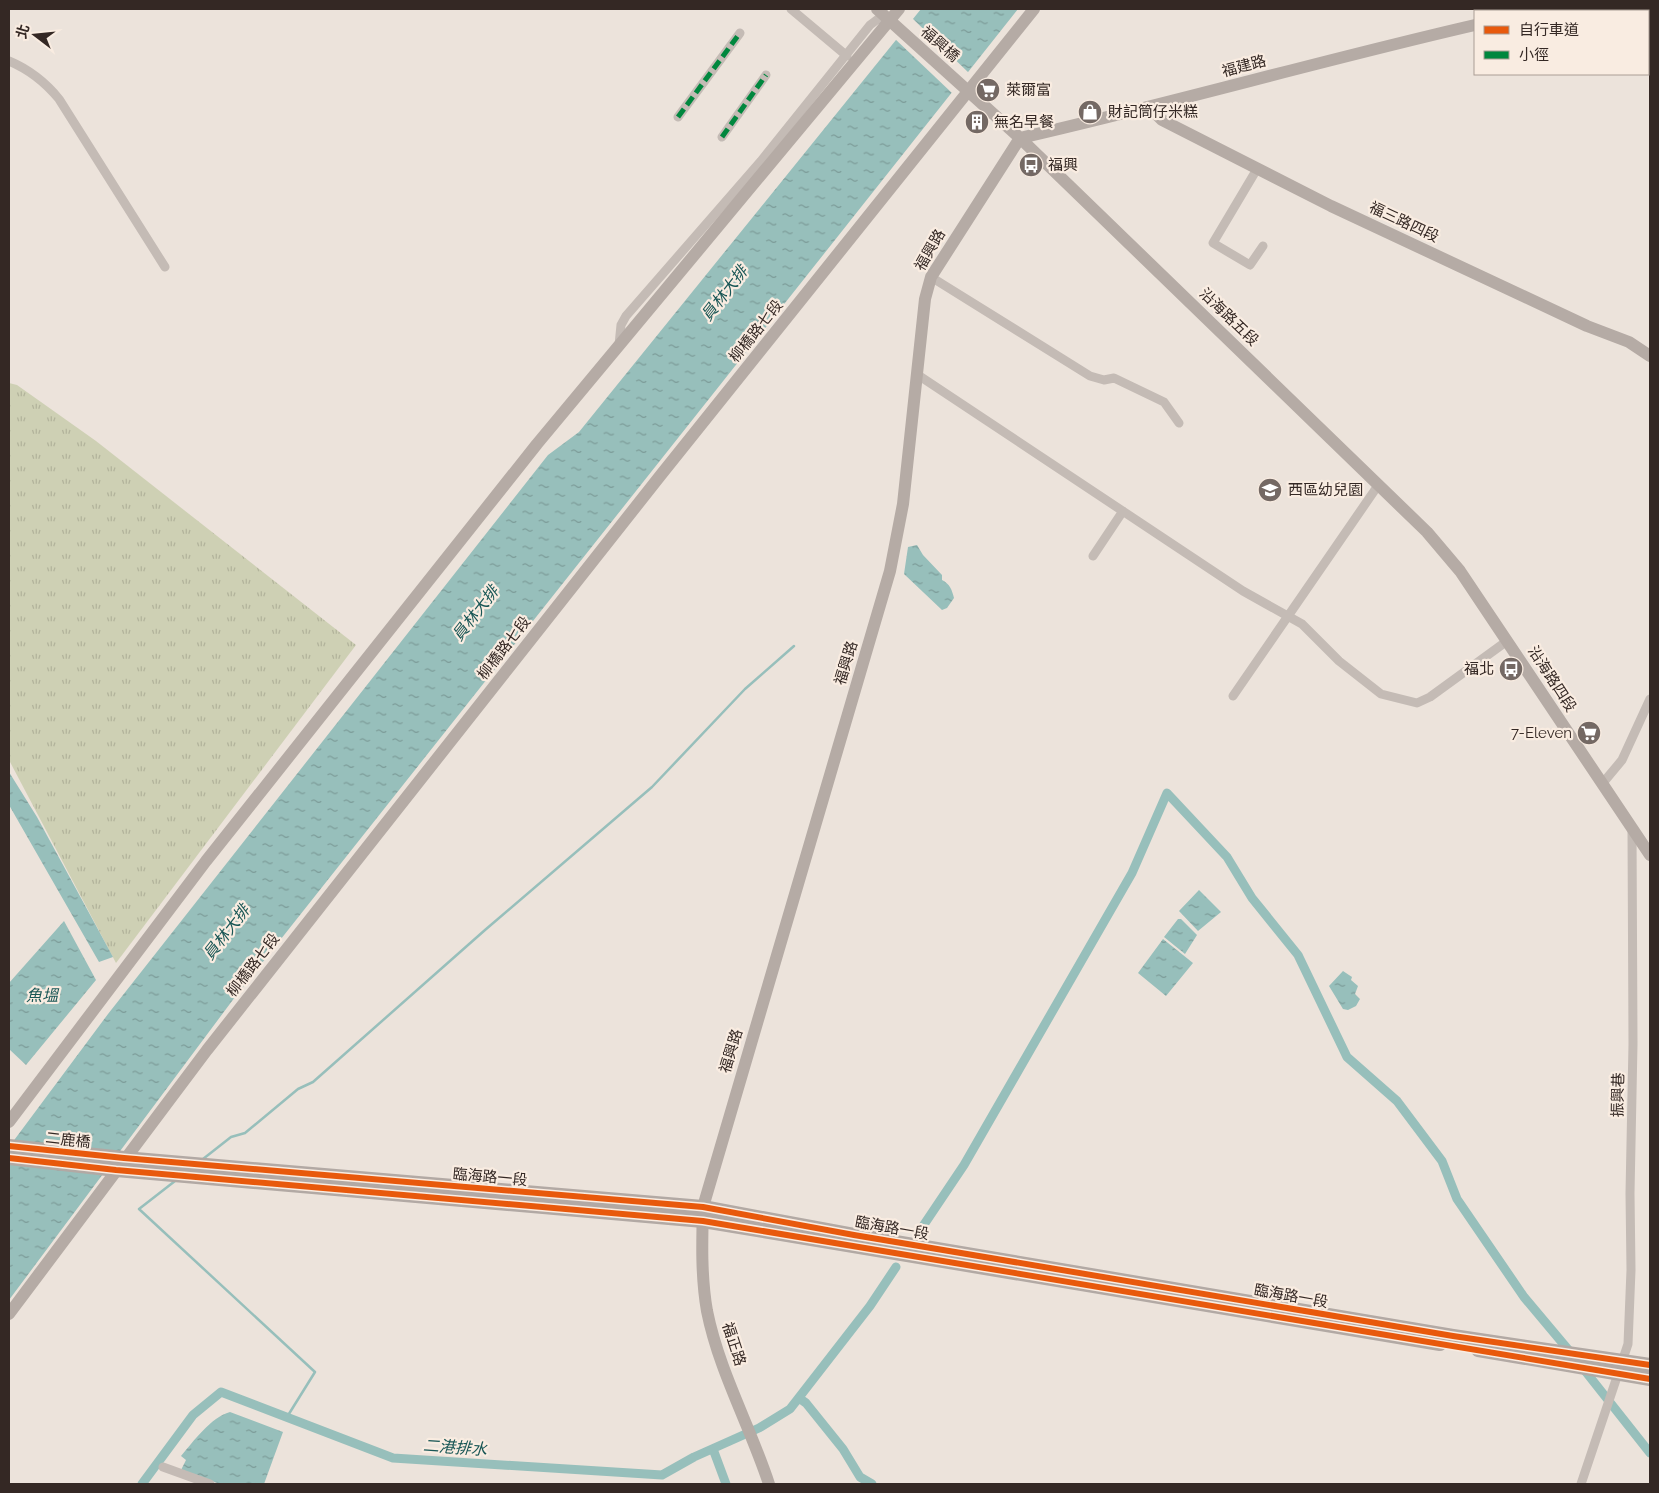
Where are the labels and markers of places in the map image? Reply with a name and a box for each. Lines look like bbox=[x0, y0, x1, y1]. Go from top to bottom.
supermarket icon: 萊爾富 bbox=[975, 77, 1001, 103]
place label: 萊爾富 bbox=[1006, 81, 1051, 99]
shop icon: 財記筒仔米糕 bbox=[1077, 99, 1103, 125]
place label: 財記筒仔米糕 bbox=[1108, 103, 1198, 121]
building icon: 無名早餐 bbox=[964, 109, 990, 135]
place label: 無名早餐 bbox=[994, 113, 1054, 131]
bus stop icon: 福興 bbox=[1018, 152, 1044, 178]
place label: 福興 bbox=[1048, 156, 1078, 174]
school or university icon: 西區幼兒園 bbox=[1257, 477, 1283, 503]
place label: 西區幼兒園 bbox=[1288, 481, 1363, 499]
bus stop icon: 福北 bbox=[1498, 656, 1524, 682]
place label: 福北 bbox=[1464, 660, 1494, 678]
supermarket icon: 7-Eleven bbox=[1576, 720, 1602, 746]
place label: 7-Eleven bbox=[1511, 724, 1572, 742]

